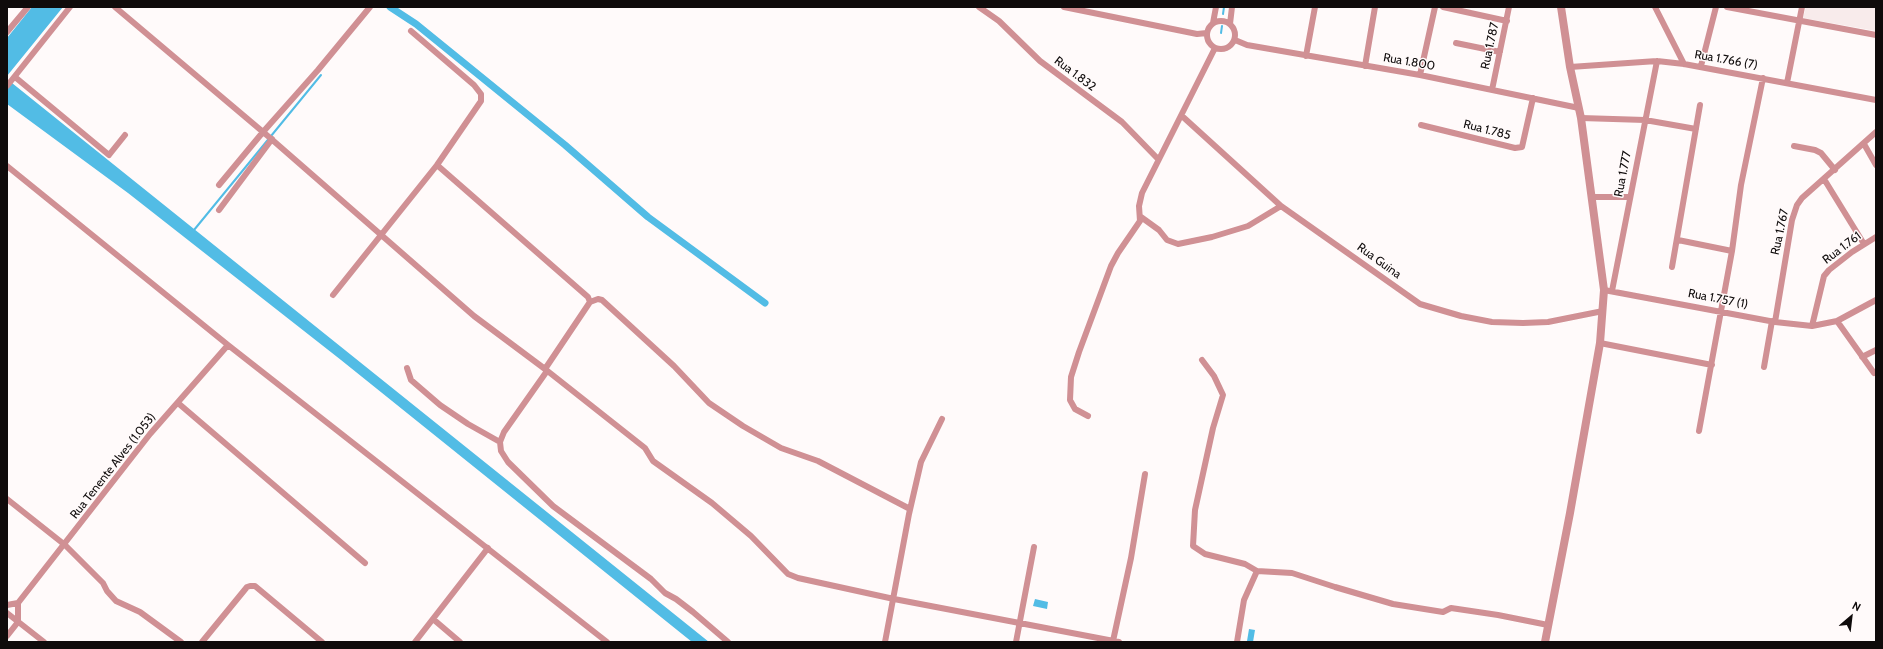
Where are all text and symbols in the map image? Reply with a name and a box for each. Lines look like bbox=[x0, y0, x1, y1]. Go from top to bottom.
street label: Rua 1.787 bbox=[1478, 21, 1502, 71]
street label: Rua 1.766 (7) bbox=[1693, 47, 1759, 73]
street label: Rua 1.800 bbox=[1382, 50, 1436, 74]
street label: Rua 1.832 bbox=[1051, 54, 1099, 94]
street label: Rua 1.785 bbox=[1462, 117, 1512, 143]
street label: Rua 1.777 bbox=[1612, 150, 1634, 198]
street label: Rua 1.767 bbox=[1768, 208, 1792, 256]
street label: Rua 1.761 bbox=[1820, 229, 1864, 267]
street label: Rua Guina bbox=[1354, 240, 1404, 282]
street label: Rua 1.757 (1) bbox=[1687, 286, 1749, 312]
street label: Rua Tenente Alves (1.053) bbox=[67, 410, 159, 522]
north arrow bbox=[1831, 597, 1871, 637]
text: N bbox=[1850, 598, 1863, 614]

